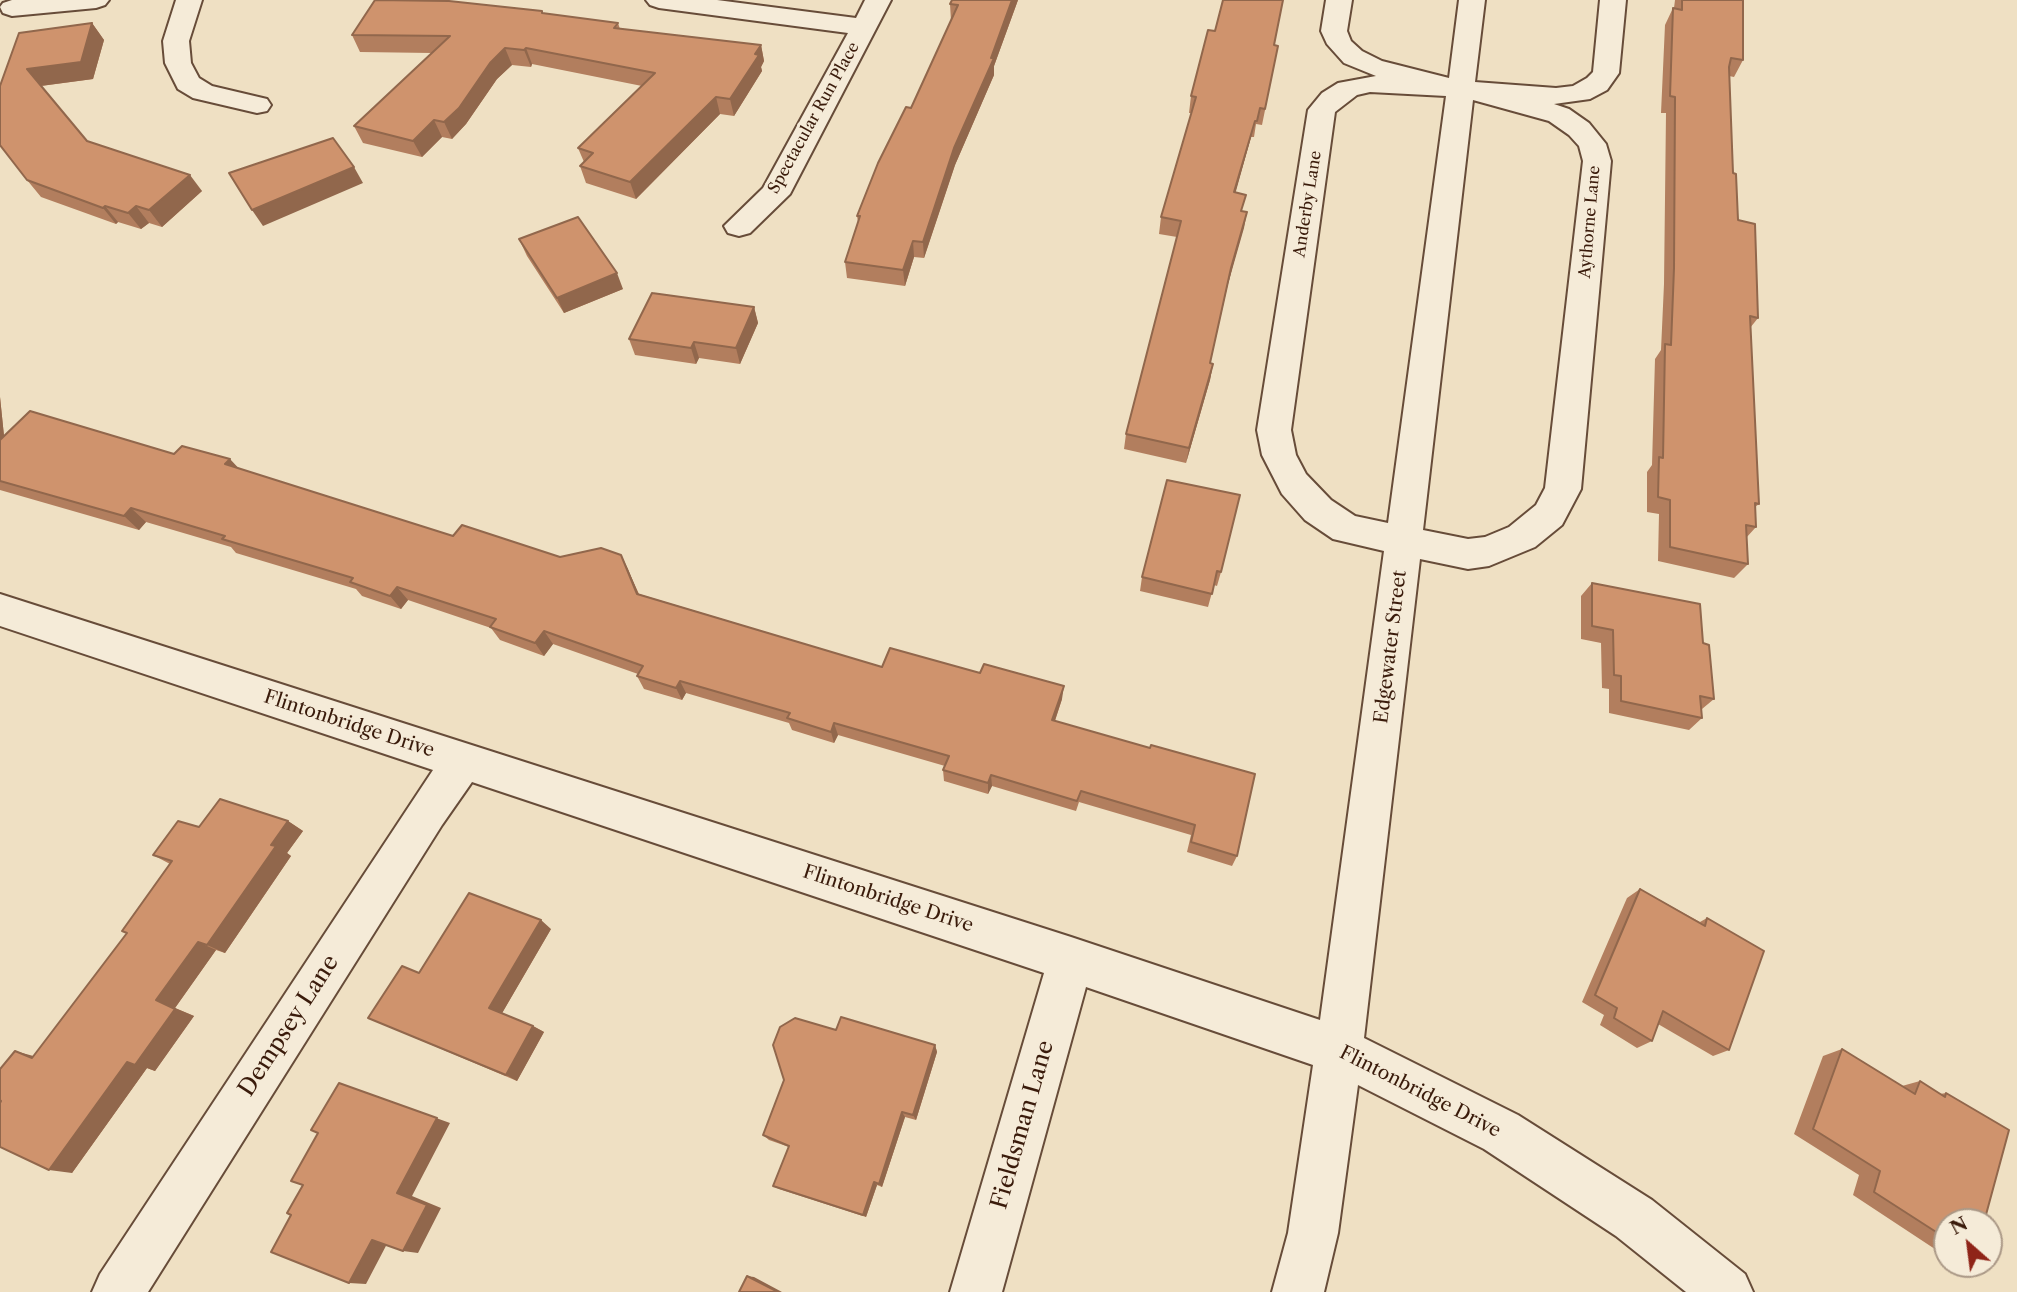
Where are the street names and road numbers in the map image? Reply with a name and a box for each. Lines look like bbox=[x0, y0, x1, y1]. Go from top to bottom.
street label: Spectacular Run Place bbox=[764, 39, 864, 197]
street label: Anderby Lane bbox=[1290, 149, 1326, 259]
street label: Aythorne Lane bbox=[1576, 165, 1604, 279]
street label: Edgewater Street bbox=[1370, 569, 1412, 725]
street label: Flintonbridge Drive bbox=[261, 686, 437, 762]
street label: Flintonbridge Drive bbox=[800, 861, 976, 937]
street label: Dempsey Lane bbox=[233, 950, 345, 1102]
street label: Fieldsman Lane bbox=[986, 1037, 1060, 1213]
street label: Flintonbridge Drive bbox=[1336, 1042, 1504, 1142]

